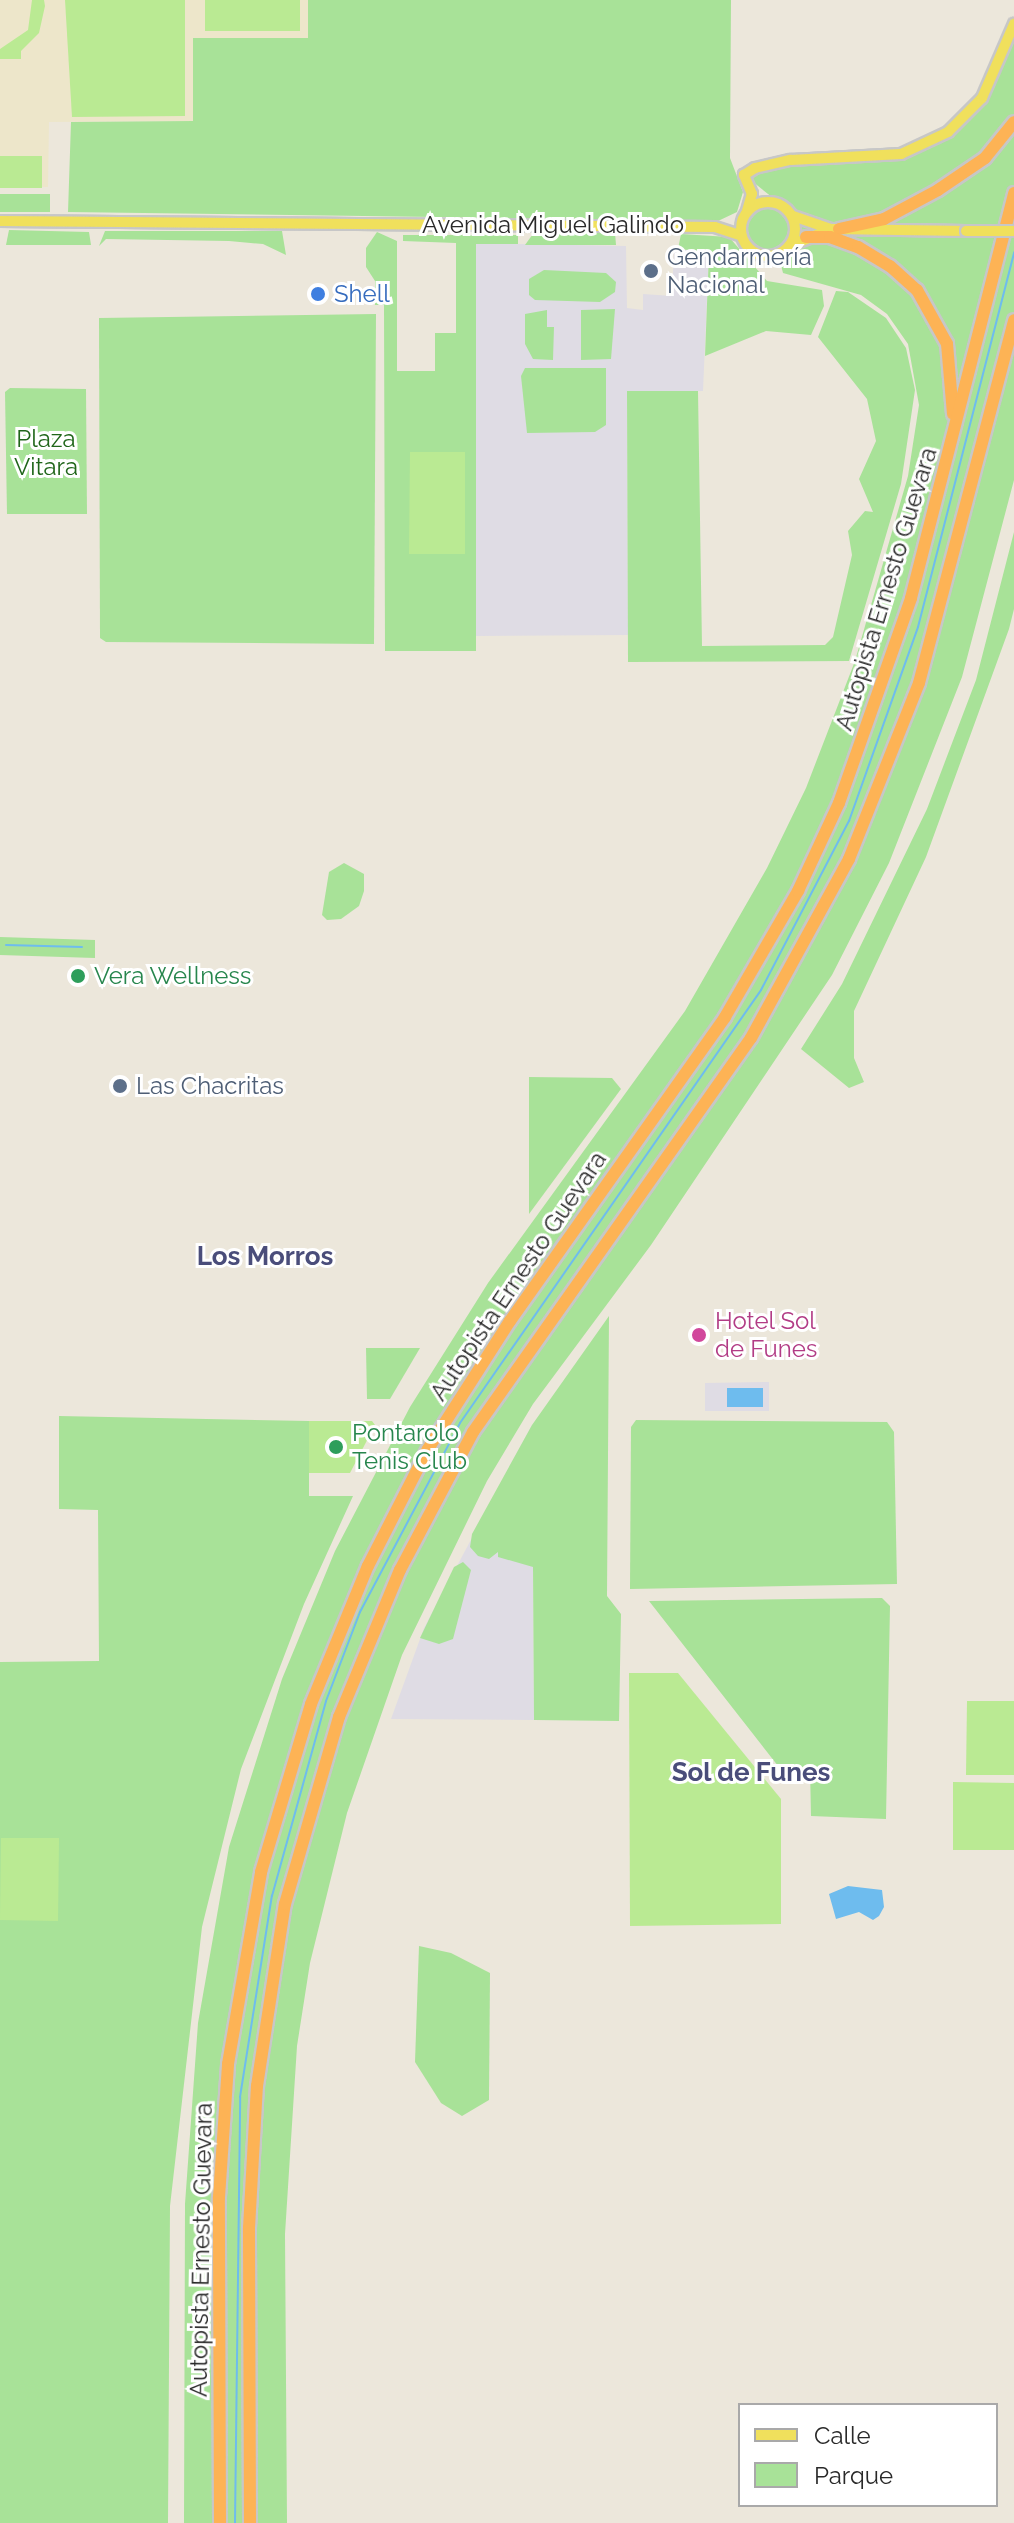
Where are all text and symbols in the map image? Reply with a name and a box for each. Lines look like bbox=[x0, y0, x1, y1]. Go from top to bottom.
street label: Avenida Miguel Galindo bbox=[422, 211, 684, 239]
place label: Gendarmería Nacional bbox=[667, 243, 812, 299]
marker: Gendarmería Nacional bbox=[642, 262, 660, 280]
place label: Shell bbox=[334, 280, 390, 308]
marker: Shell bbox=[309, 285, 327, 303]
park label: Plaza Vitara bbox=[14, 425, 78, 481]
street label: Autopista Ernesto Guevara bbox=[829, 444, 943, 734]
place label: Vera Wellness bbox=[94, 962, 252, 990]
marker: Vera Wellness bbox=[69, 967, 87, 985]
place label: Las Chacritas bbox=[136, 1072, 284, 1100]
marker: Las Chacritas bbox=[111, 1077, 129, 1095]
street label: Autopista Ernesto Guevara bbox=[424, 1146, 612, 1406]
district label: Los Morros bbox=[197, 1241, 333, 1273]
place label: Hotel Sol de Funes bbox=[715, 1307, 817, 1363]
marker: Hotel Sol de Funes bbox=[690, 1326, 708, 1344]
place label: Pontarolo Tenis Club bbox=[352, 1419, 467, 1475]
marker: Pontarolo Tenis Club bbox=[327, 1438, 345, 1456]
district label: Sol de Funes bbox=[671, 1757, 831, 1789]
street label: Autopista Ernesto Guevara bbox=[184, 2103, 218, 2397]
legend bbox=[738, 2403, 998, 2507]
text: Calle bbox=[814, 2421, 871, 2450]
text: Parque bbox=[814, 2461, 893, 2490]

